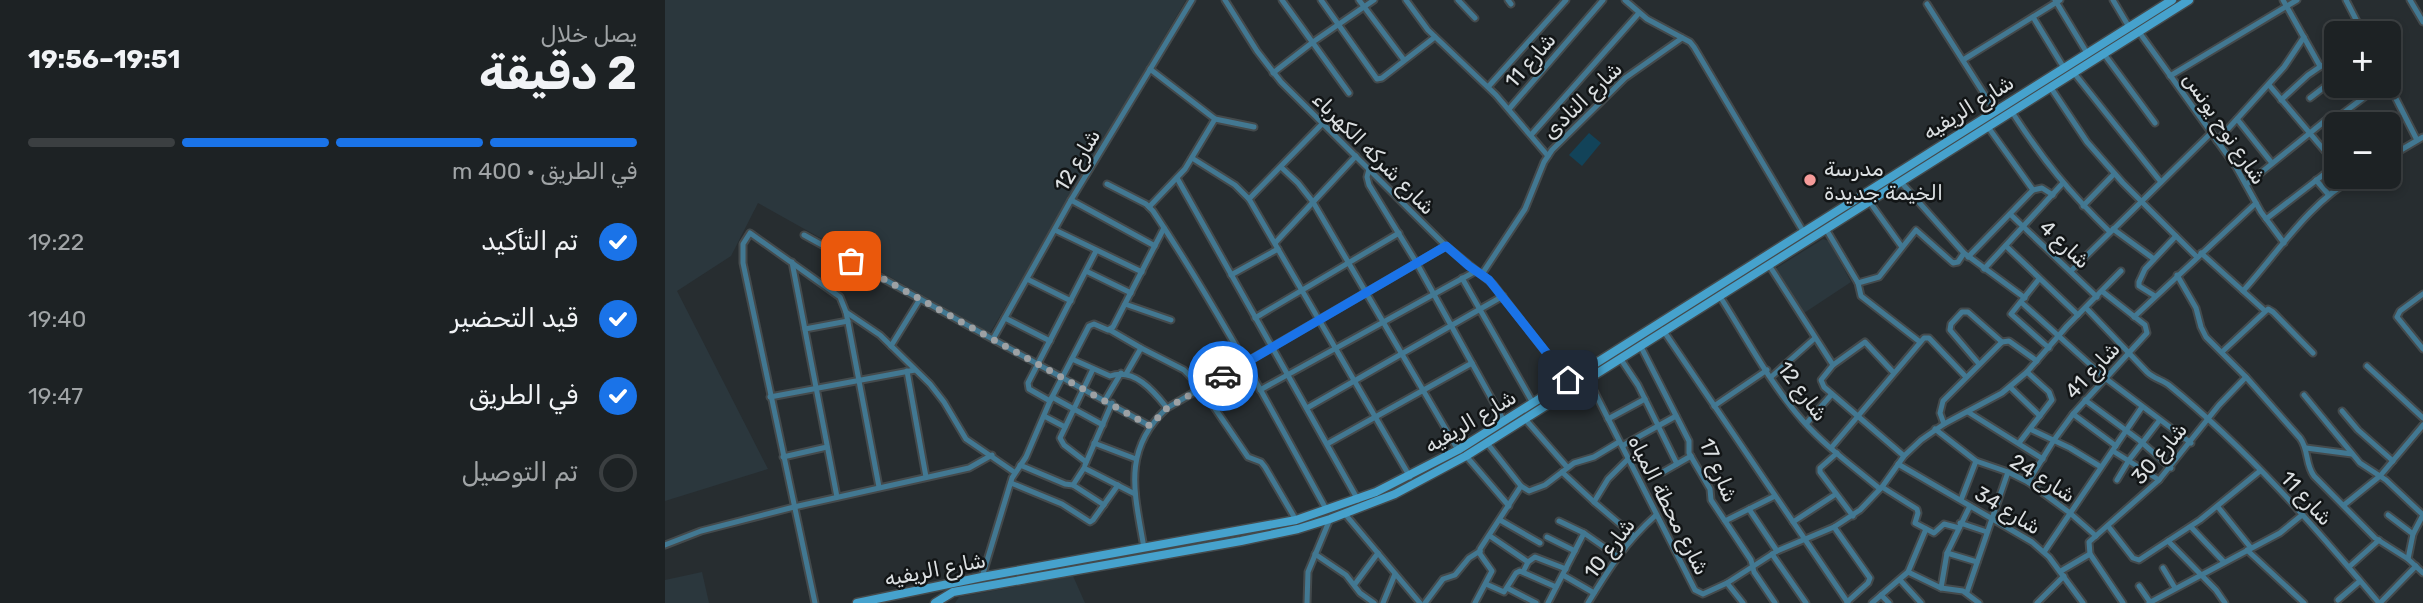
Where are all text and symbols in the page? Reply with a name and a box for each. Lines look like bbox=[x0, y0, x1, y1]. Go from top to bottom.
text: يصل خلال bbox=[541, 20, 637, 48]
map controls bbox=[2324, 21, 2401, 189]
button: + bbox=[2324, 21, 2401, 98]
street label: شارع 11 bbox=[1499, 27, 1562, 94]
text: 19:51–19:56 bbox=[28, 44, 180, 75]
text: 2 دقيقة bbox=[479, 46, 637, 101]
street label: شارع النادى bbox=[1537, 56, 1628, 145]
street label: شارع نوح يونس bbox=[2177, 67, 2272, 190]
street label: شارع الريفيه bbox=[1918, 69, 2019, 146]
street label: شارع شركه الكهرباء bbox=[1306, 86, 1441, 221]
button: − bbox=[2324, 112, 2401, 189]
street label: شارع 12 bbox=[1049, 124, 1107, 197]
place label: مدرسة الخيمة جديدة bbox=[1824, 156, 1943, 205]
text: في الطريق · 400 m bbox=[452, 157, 637, 185]
marker: مدرسة الخيمة جديدة bbox=[1802, 172, 1818, 188]
street label: شارع 4 bbox=[2033, 214, 2095, 275]
icon: check bbox=[599, 223, 637, 261]
text: تم التأكيد bbox=[481, 226, 578, 257]
text: 19:22 bbox=[28, 228, 84, 256]
pin bbox=[821, 231, 881, 291]
icon: bag bbox=[832, 242, 870, 280]
icon: check bbox=[599, 300, 637, 338]
text: قيد التحضير bbox=[451, 303, 578, 334]
text: 19:40 bbox=[28, 305, 86, 333]
street label: شارع 41 bbox=[2059, 336, 2126, 405]
courier bbox=[1188, 341, 1258, 411]
pin bbox=[1538, 350, 1598, 410]
street label: شارع 12 bbox=[1771, 356, 1834, 427]
icon: car bbox=[1204, 357, 1242, 395]
icon: home bbox=[1549, 361, 1587, 399]
icon: check bbox=[599, 377, 637, 415]
text: في الطريق bbox=[469, 380, 578, 411]
text: 19:47 bbox=[28, 382, 83, 410]
street label: شارع الريفيه bbox=[1420, 384, 1521, 460]
street label: شارع 30 bbox=[2126, 417, 2194, 490]
street label: شارع محطة المياه bbox=[1621, 431, 1715, 580]
street label: شارع 17 bbox=[1693, 434, 1744, 506]
street label: شارع 24 bbox=[2005, 448, 2080, 509]
text: تم التوصيل bbox=[461, 457, 578, 488]
street label: شارع 11 bbox=[2274, 466, 2338, 532]
street label: شارع 34 bbox=[1969, 481, 2046, 541]
street label: شارع 10 bbox=[1578, 513, 1641, 584]
street label: شارع الريفيه bbox=[882, 547, 988, 593]

